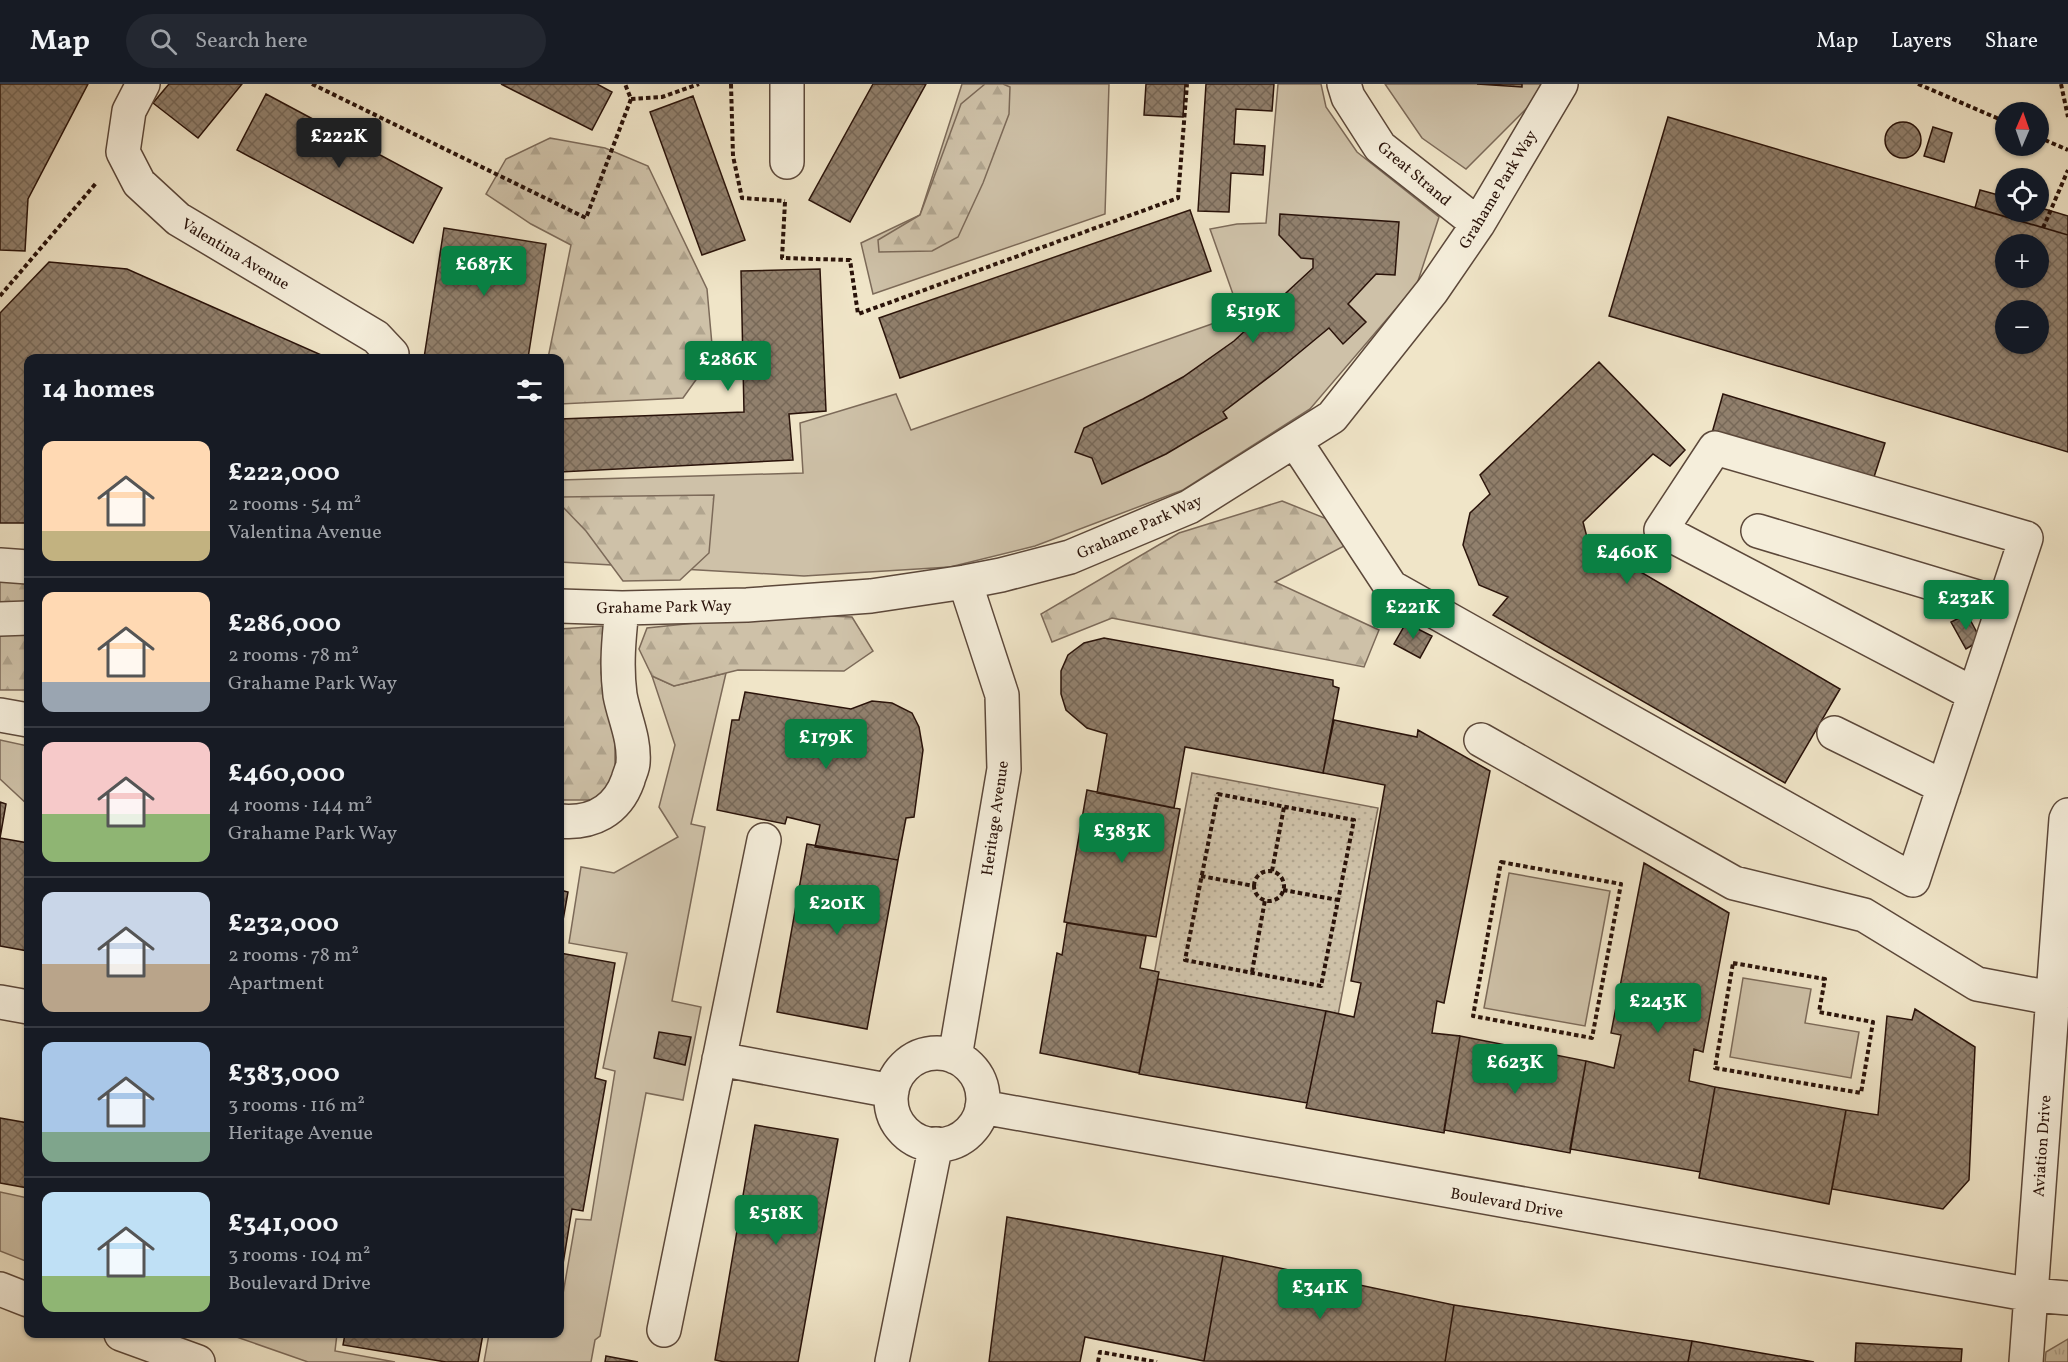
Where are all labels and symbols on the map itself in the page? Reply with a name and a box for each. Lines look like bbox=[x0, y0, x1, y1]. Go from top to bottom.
north arrow bbox=[1995, 102, 2049, 156]
pin: £222K bbox=[297, 118, 381, 169]
street label: Grahame Park Way bbox=[1454, 126, 1543, 254]
street label: Great Strand bbox=[1372, 137, 1455, 212]
street label: Valentina Avenue bbox=[177, 214, 293, 296]
pin: £687K bbox=[442, 246, 526, 297]
pin: £519K bbox=[1211, 293, 1295, 344]
pin: £286K bbox=[686, 341, 770, 392]
street label: Grahame Park Way bbox=[1074, 490, 1206, 565]
pin: £460K bbox=[1585, 534, 1669, 585]
pin: £232K bbox=[1924, 580, 2008, 631]
pin: £221K bbox=[1371, 589, 1455, 640]
street label: Grahame Park Way bbox=[596, 596, 732, 620]
pin: £179K bbox=[784, 719, 868, 770]
street label: Heritage Avenue bbox=[977, 759, 1015, 877]
pin: £383K bbox=[1080, 813, 1164, 864]
pin: £201K bbox=[795, 885, 879, 936]
pin: £243K bbox=[1616, 983, 1700, 1034]
pin: £623K bbox=[1473, 1044, 1557, 1095]
street label: Aviation Drive bbox=[2028, 1094, 2058, 1198]
street label: Boulevard Drive bbox=[1449, 1183, 1565, 1225]
pin: £518K bbox=[734, 1195, 818, 1246]
pin: £341K bbox=[1278, 1269, 1362, 1320]

